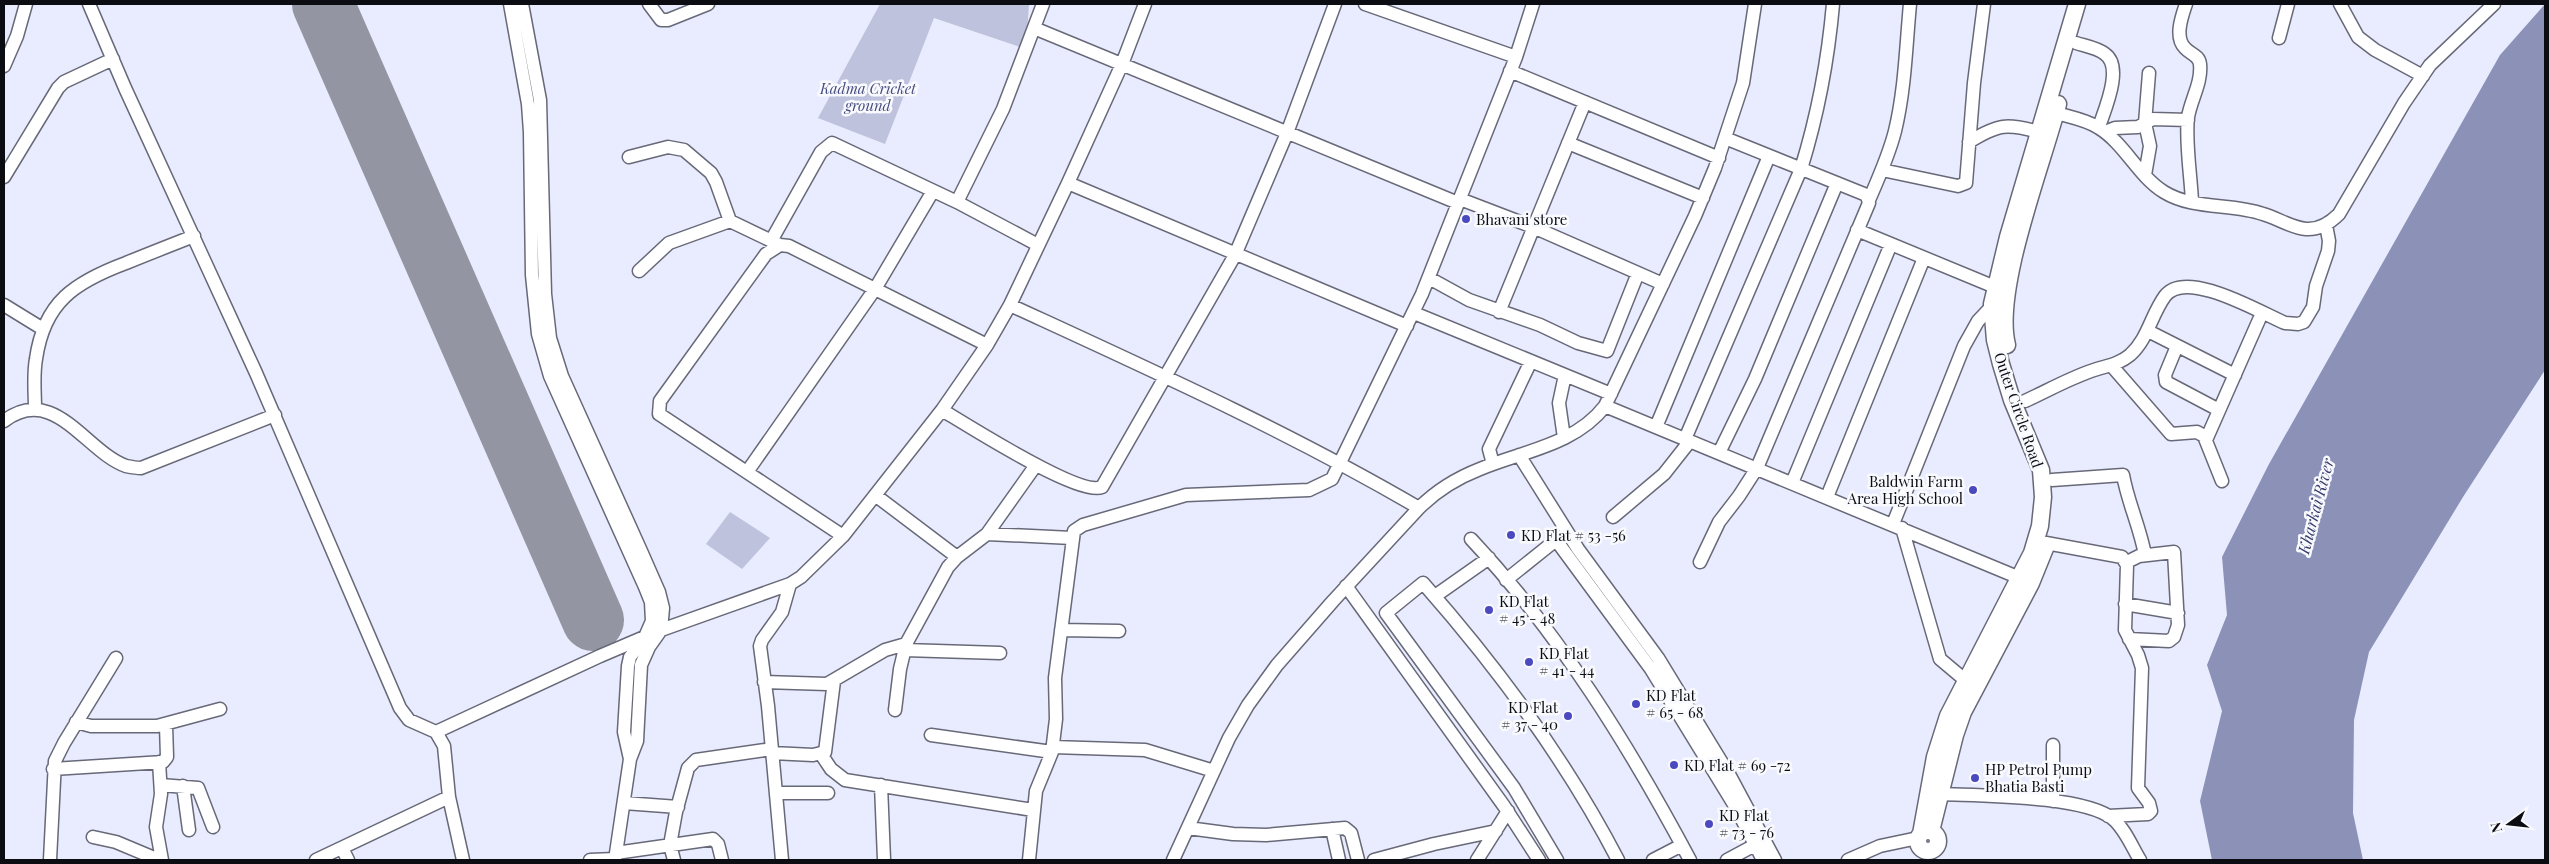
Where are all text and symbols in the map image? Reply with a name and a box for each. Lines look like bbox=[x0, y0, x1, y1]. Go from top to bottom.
park label: Kadma Cricket ground bbox=[819, 78, 917, 115]
place label: Bhavani store bbox=[1476, 209, 1567, 229]
marker: Bhavani store bbox=[1460, 213, 1472, 225]
street label: Outer Circle Road bbox=[1990, 350, 2048, 471]
water label: Kharkai River bbox=[2292, 455, 2338, 557]
place label: Baldwin Farm Area High School bbox=[1847, 471, 1964, 508]
marker: Baldwin Farm Area High School bbox=[1967, 484, 1979, 496]
place label: KD Flat # 53 -56 bbox=[1521, 525, 1626, 545]
marker: KD Flat # 53 -56 bbox=[1505, 529, 1517, 541]
place label: KD Flat # 45 - 48 bbox=[1499, 591, 1555, 628]
marker: KD Flat # 45 - 48 bbox=[1483, 604, 1495, 616]
place label: KD Flat # 41 - 44 bbox=[1539, 643, 1594, 680]
marker: KD Flat # 41 - 44 bbox=[1523, 656, 1535, 668]
place label: KD Flat # 65 - 68 bbox=[1646, 685, 1704, 722]
place label: KD Flat # 37 - 40 bbox=[1501, 697, 1559, 734]
marker: KD Flat # 65 - 68 bbox=[1630, 698, 1642, 710]
marker: KD Flat # 37 - 40 bbox=[1562, 710, 1574, 722]
place label: KD Flat # 69 -72 bbox=[1684, 755, 1791, 775]
marker: KD Flat # 69 -72 bbox=[1668, 759, 1680, 771]
place label: HP Petrol Pump Bhatia Basti bbox=[1985, 759, 2092, 796]
marker: HP Petrol Pump Bhatia Basti bbox=[1969, 772, 1981, 784]
north arrow bbox=[2484, 799, 2534, 849]
place label: KD Flat # 73 - 76 bbox=[1719, 805, 1774, 842]
marker: KD Flat # 73 - 76 bbox=[1703, 818, 1715, 830]
text: N bbox=[2485, 820, 2506, 835]

